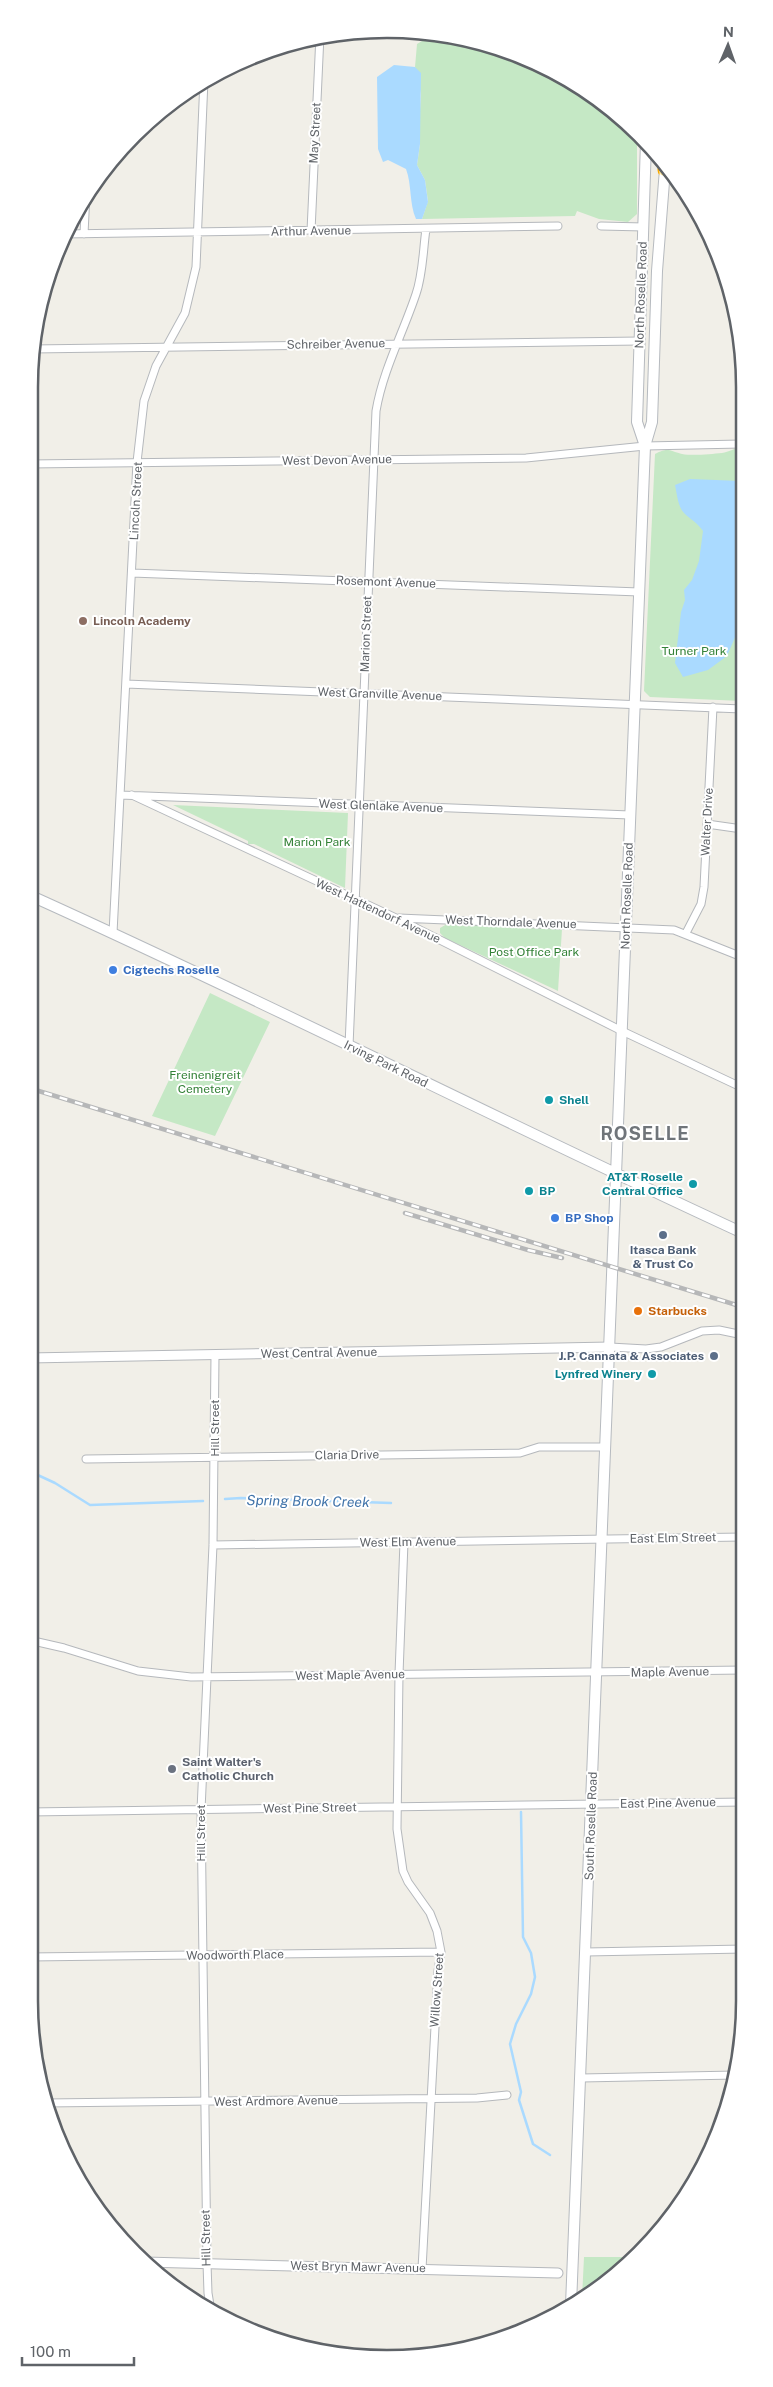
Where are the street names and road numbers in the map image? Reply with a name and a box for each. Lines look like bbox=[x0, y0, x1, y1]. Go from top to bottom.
street label: May Street bbox=[306, 102, 324, 164]
street label: Arthur Avenue bbox=[271, 223, 352, 239]
street label: North Roselle Road bbox=[632, 241, 650, 349]
street label: Schreiber Avenue bbox=[287, 336, 386, 352]
street label: West Devon Avenue bbox=[282, 452, 392, 468]
street label: Lincoln Street bbox=[127, 461, 145, 541]
street label: Rosemont Avenue bbox=[336, 573, 436, 591]
street label: Marion Street bbox=[358, 595, 374, 673]
street label: West Granville Avenue bbox=[318, 685, 443, 703]
street label: Walter Drive bbox=[698, 787, 716, 856]
street label: West Glenlake Avenue bbox=[319, 797, 444, 815]
street label: North Roselle Road bbox=[618, 842, 636, 950]
street label: West Hattendorf Avenue bbox=[313, 876, 443, 946]
street label: West Thorndale Avenue bbox=[445, 913, 577, 931]
street label: Irving Park Road bbox=[342, 1038, 430, 1090]
street label: West Central Avenue bbox=[261, 1345, 378, 1361]
street label: Hill Street bbox=[208, 1399, 222, 1457]
street label: Claria Drive bbox=[315, 1447, 380, 1463]
street label: East Elm Street bbox=[630, 1530, 717, 1546]
street label: West Elm Avenue bbox=[360, 1534, 457, 1550]
street label: Maple Avenue bbox=[631, 1664, 710, 1680]
street label: West Maple Avenue bbox=[295, 1667, 405, 1683]
street label: South Roselle Road bbox=[582, 1771, 600, 1881]
street label: East Pine Avenue bbox=[620, 1795, 716, 1811]
street label: West Pine Street bbox=[263, 1800, 357, 1816]
street label: Hill Street bbox=[194, 1804, 208, 1862]
street label: Woodworth Place bbox=[186, 1947, 284, 1963]
street label: Willow Street bbox=[427, 1952, 447, 2028]
street label: West Ardmore Avenue bbox=[214, 2093, 338, 2109]
street label: Hill Street bbox=[198, 2209, 213, 2267]
street label: West Bryn Mawr Avenue bbox=[290, 2259, 426, 2275]

